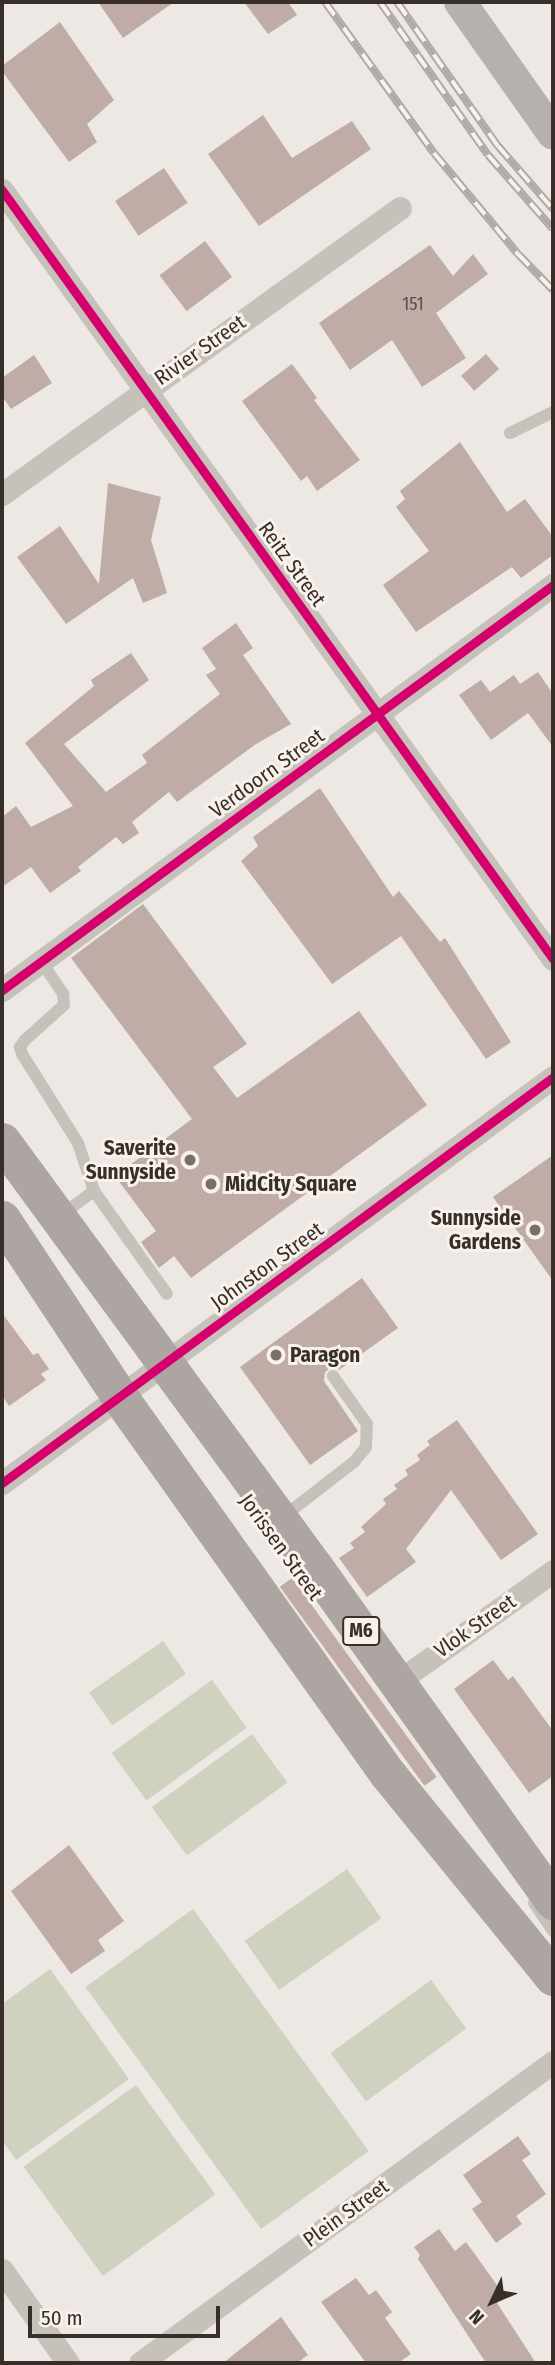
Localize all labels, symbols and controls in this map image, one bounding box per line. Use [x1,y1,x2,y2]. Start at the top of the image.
house number: 151 [402,293,424,315]
street label: Rivier Street [150,309,250,391]
street label: Reitz Street [253,517,331,611]
street label: Verdoorn Street [205,723,329,823]
place label: Saverite Sunnyside [86,1135,176,1185]
marker: Saverite Sunnyside [182,1152,198,1168]
place label: MidCity Square [225,1171,357,1197]
marker: MidCity Square [203,1176,219,1192]
place label: Sunnyside Gardens [431,1205,521,1255]
street label: Johnston Street [206,1217,328,1315]
marker: Sunnyside Gardens [527,1222,543,1238]
place label: Paragon [290,1342,360,1368]
marker: Paragon [268,1347,284,1363]
street label: Jorissen Street [234,1489,328,1605]
street label: Vlok Street [429,1589,521,1663]
road number: M6 [342,1616,380,1646]
street label: Plein Street [298,2174,394,2252]
north arrow [457,2267,527,2337]
scale bar [32,2292,224,2336]
text: 50 m [41,2305,83,2331]
text: N [464,2305,489,2329]

